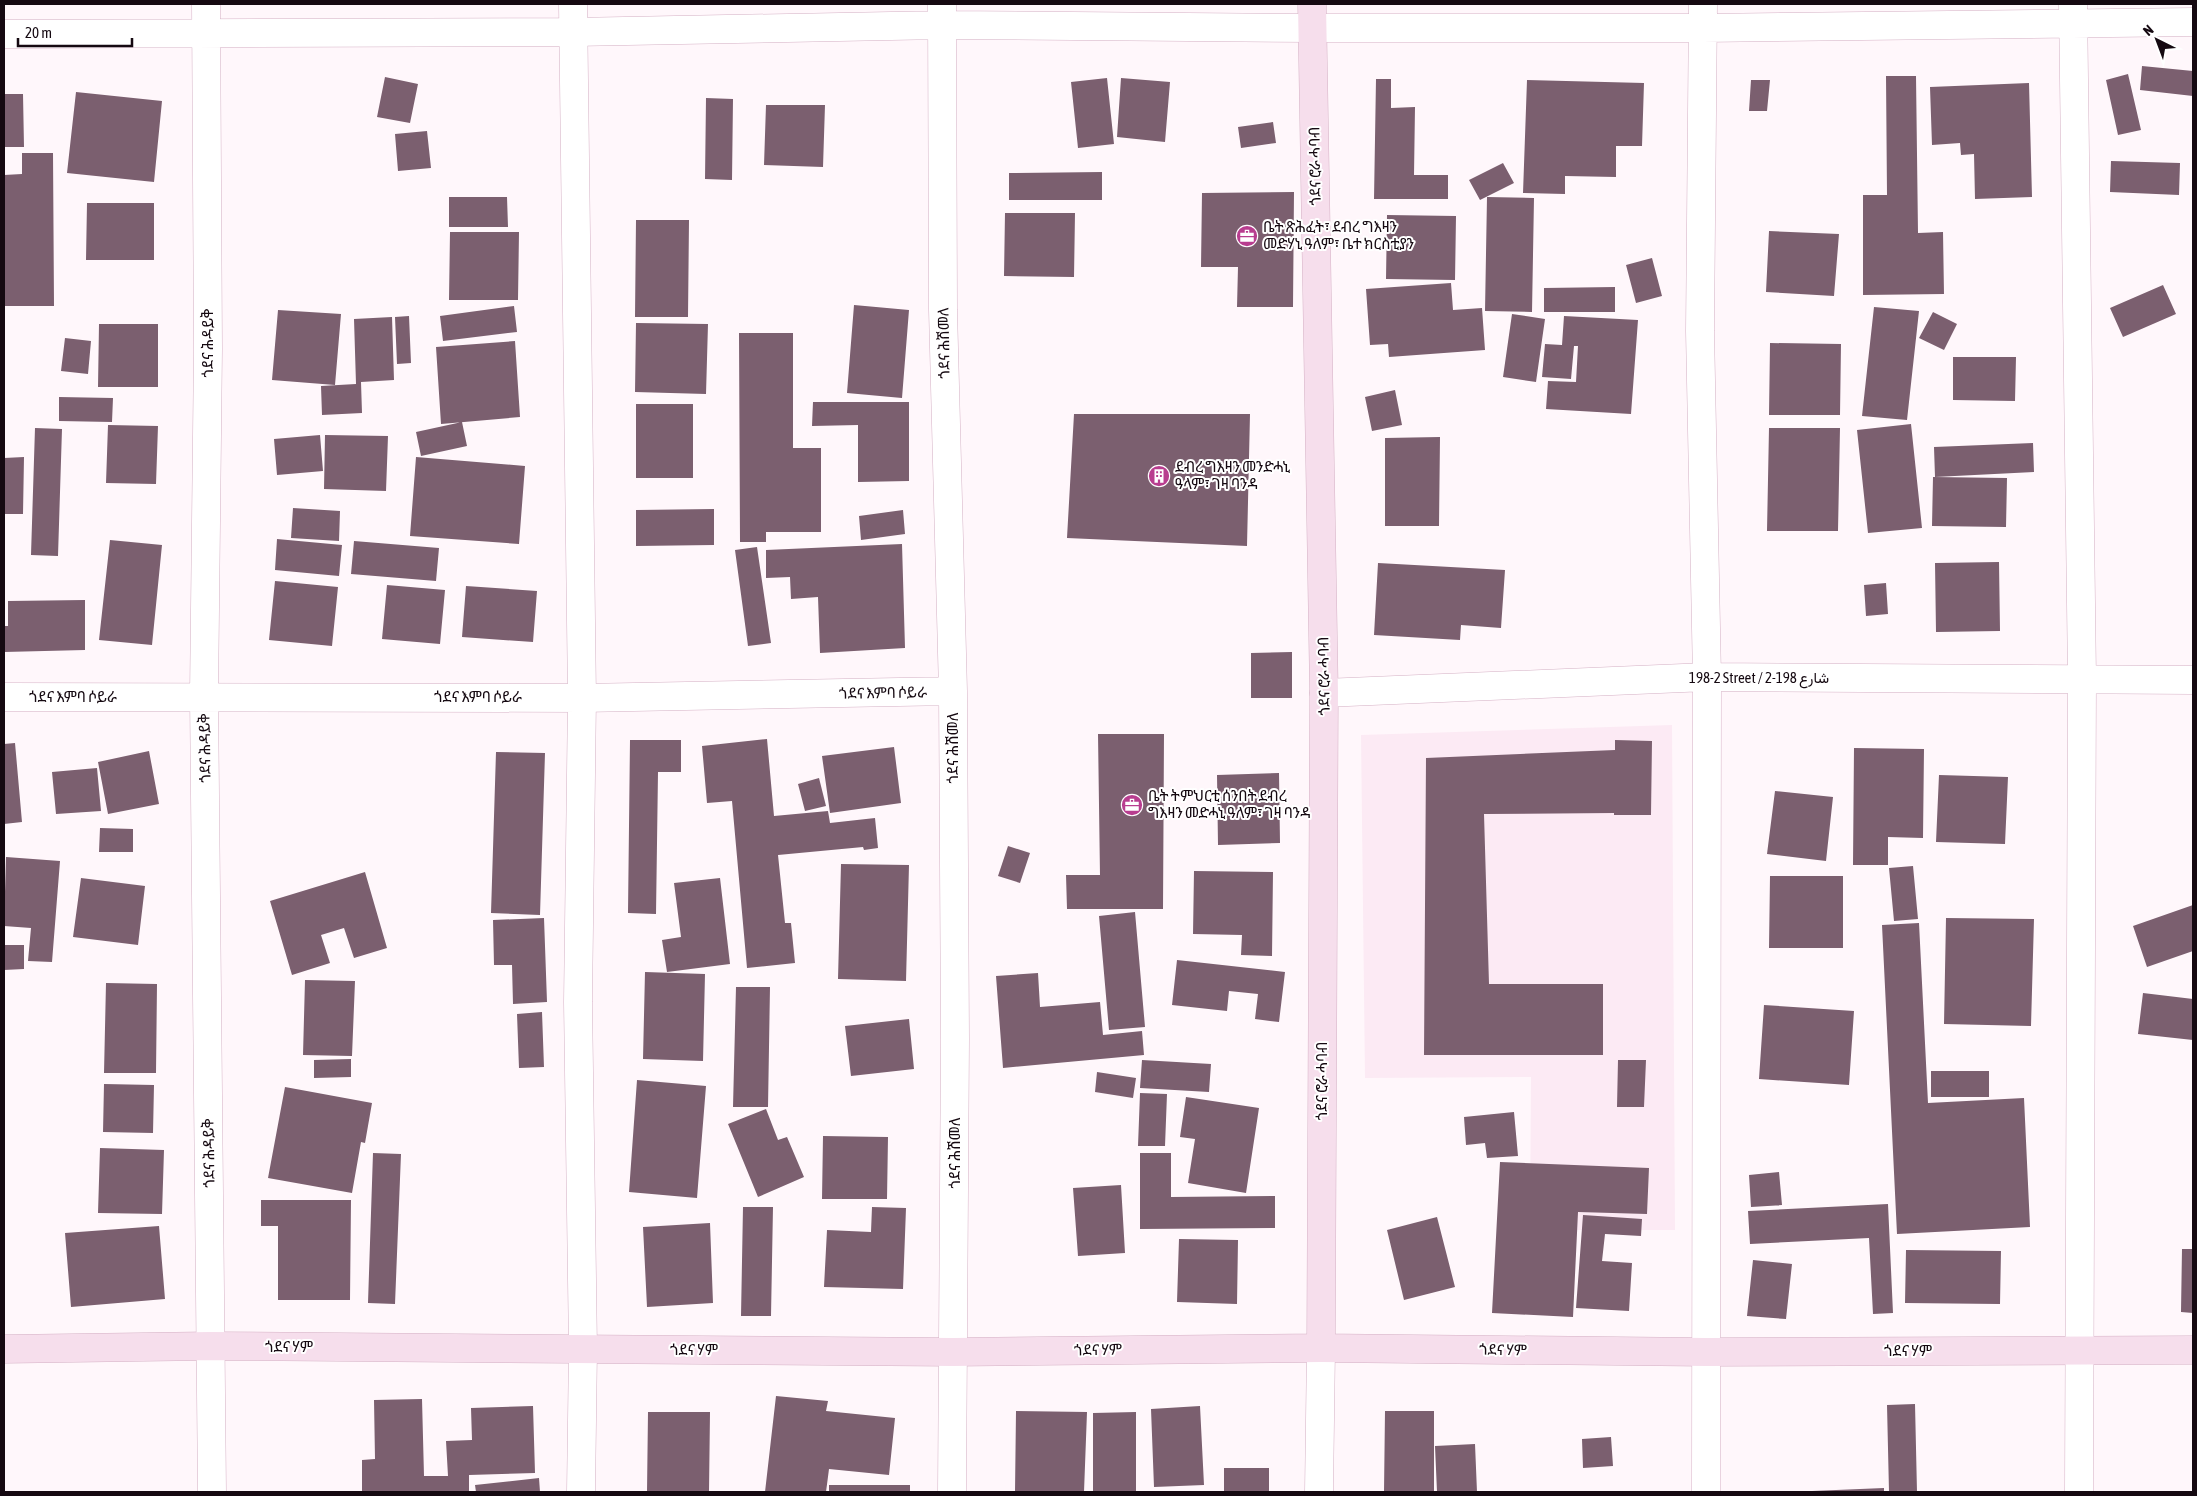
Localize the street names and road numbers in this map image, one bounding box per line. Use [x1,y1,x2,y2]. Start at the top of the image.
street label: ጎደና ሮራ ሓባብ [1305,127,1324,206]
street label: ጎደና ሕሽመለ [934,307,953,379]
street label: ጎደና ሕዳይቅ [199,308,216,378]
street label: ጎደና ሮራ ሓባብ [1314,637,1333,716]
street label: 198-2 Street / شارع 198-2 [1689,669,1829,689]
street label: ጎደና እምባ ሶይራ [839,683,927,702]
street label: ጎደና እምባ ሶይራ [29,688,117,705]
street label: ጎደና እምባ ሶይራ [434,688,522,705]
street label: ጎደና ሕሽመለ [944,712,961,783]
street label: ጎደና ሕዳይቅ [195,713,214,783]
street label: ጎደና ሮራ ሓባብ [1313,1042,1330,1120]
street label: ጎደና ሕሽመለ [946,1117,963,1188]
street label: ጎደና ሕዳይቅ [199,1118,218,1188]
street label: ጎደና ሃም [265,1338,313,1355]
street label: ጎደና ሃም [670,1341,718,1358]
street label: ጎደና ሃም [1074,1341,1122,1358]
street label: ጎደና ሃም [1479,1341,1527,1358]
street label: ጎደና ሃም [1884,1342,1932,1359]

